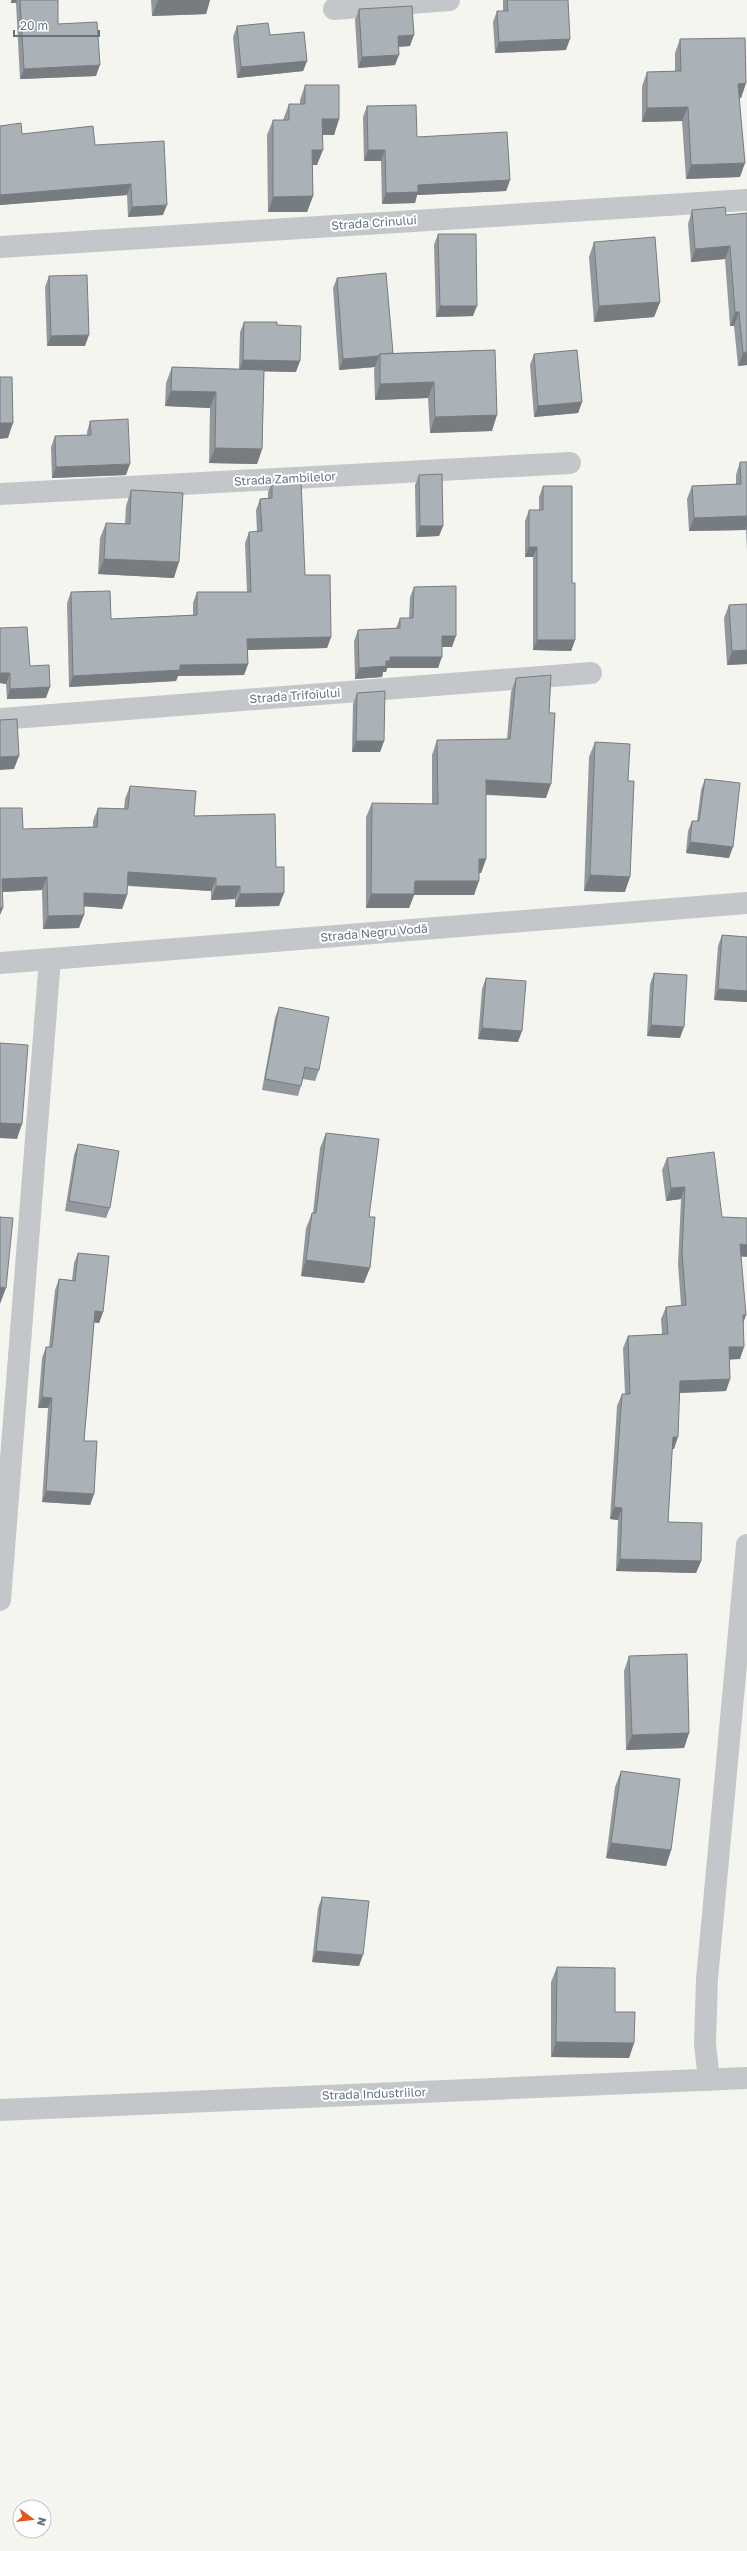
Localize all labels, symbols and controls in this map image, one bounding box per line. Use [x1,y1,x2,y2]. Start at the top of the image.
scale bar [14,12,99,38]
text: 20 m [20,18,48,33]
street label: Strada Crinului [331,212,417,233]
street label: Strada Zambilelor [234,468,337,489]
street label: Strada Trifoiului [249,685,341,706]
street label: Strada Negru Vodă [320,920,428,945]
street label: Strada Industriilor [322,2084,427,2103]
north arrow [12,2499,52,2539]
text: N [35,2516,50,2527]

